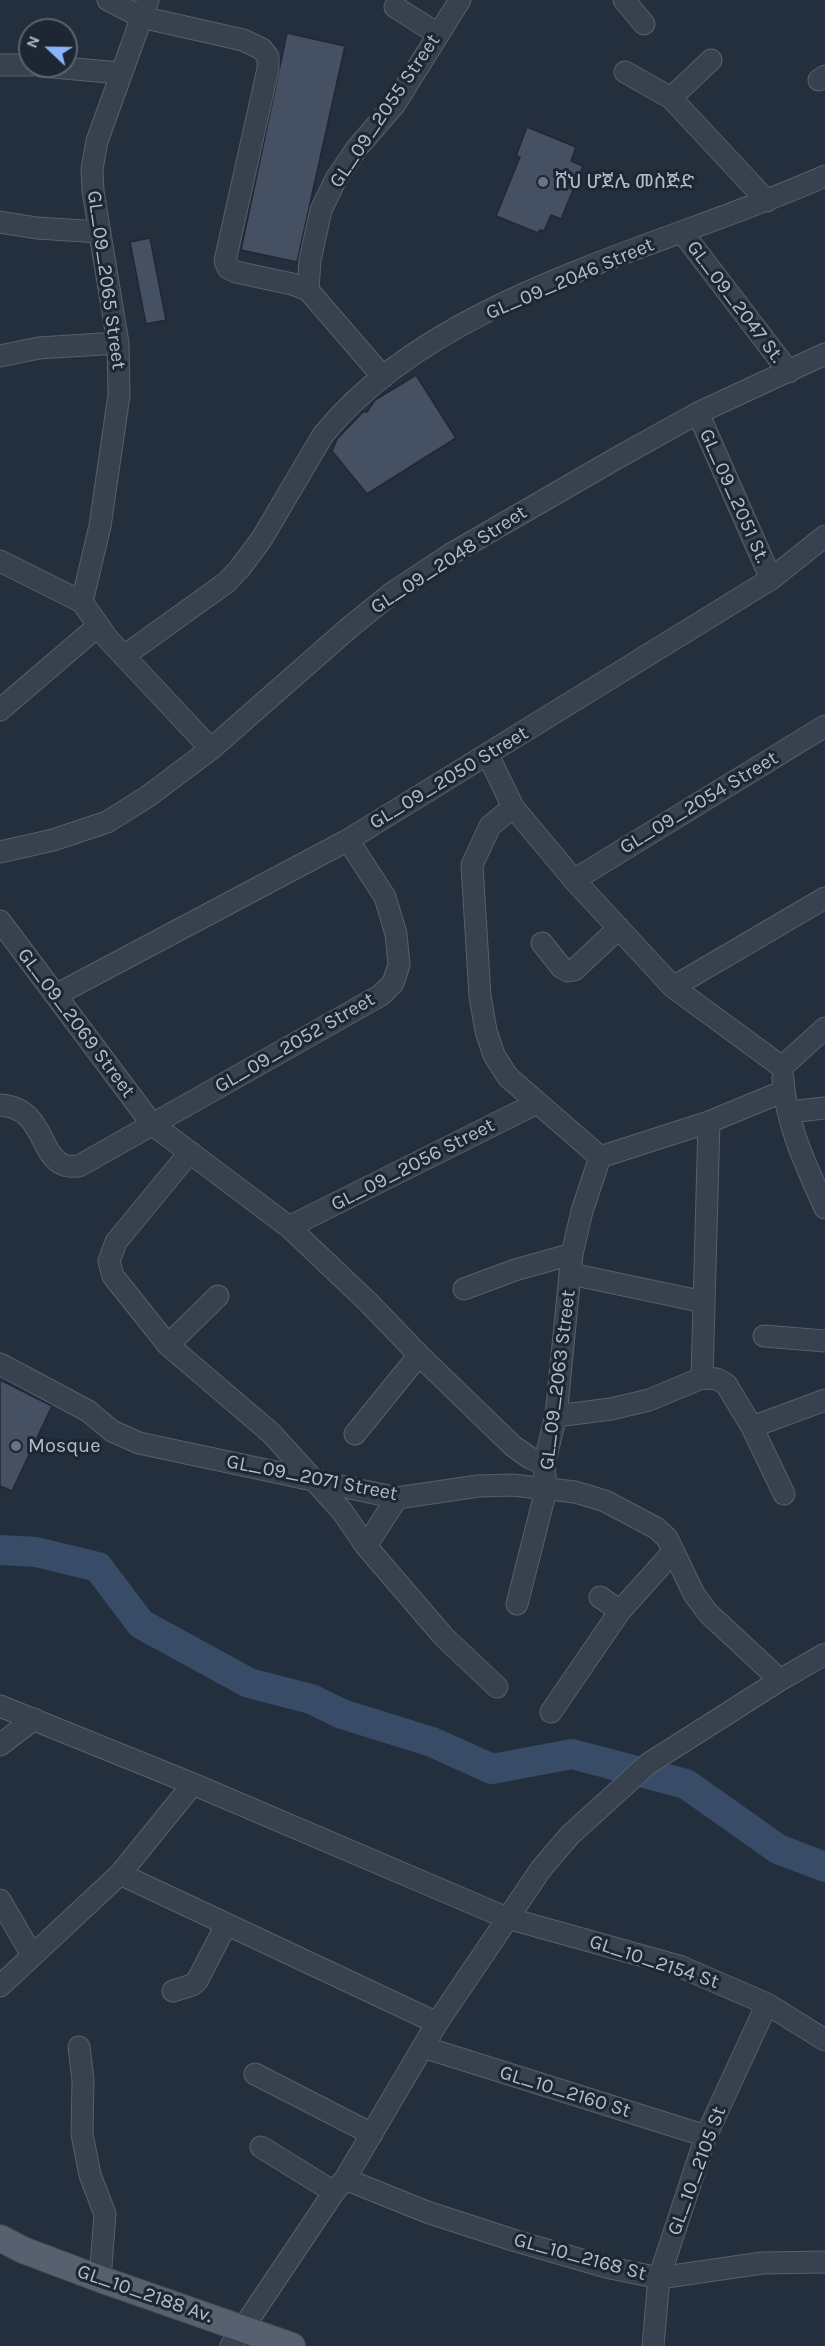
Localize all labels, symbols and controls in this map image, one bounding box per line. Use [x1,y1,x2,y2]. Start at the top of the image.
north arrow [18,18,78,78]
street label: GL_09_2055 Street [325,30,445,192]
text: N [22,33,44,51]
place label: ሸህ ሆጀሌ መስጅድ [555,170,694,194]
marker: ሸህ ሆጀሌ መስጅድ [536,175,550,189]
street label: GL_09_2065 Street [82,189,130,371]
street label: GL_09_2046 Street [482,233,658,325]
street label: GL_09_2047 St. [681,236,789,368]
street label: GL_09_2051 St. [694,425,774,567]
street label: GL_09_2048 Street [366,501,532,619]
street label: GL_09_2050 Street [365,721,533,835]
street label: GL_09_2054 Street [616,746,782,860]
street label: GL_09_2069 Street [12,944,140,1102]
street label: GL_09_2052 Street [211,987,379,1099]
street label: GL_09_2056 Street [327,1113,499,1217]
street label: GL_09_2063 Street [535,1289,581,1471]
place label: Mosque [28,1434,100,1458]
marker: Mosque [9,1439,23,1453]
street label: GL_09_2071 Street [224,1450,400,1506]
street label: GL_10_2154 St [586,1930,722,1994]
street label: GL_10_2160 St [497,2061,633,2123]
street label: GL_10_2105 St [663,2103,731,2239]
street label: GL_10_2168 St [511,2228,649,2286]
street label: GL_10_2188 Av. [74,2260,216,2328]

